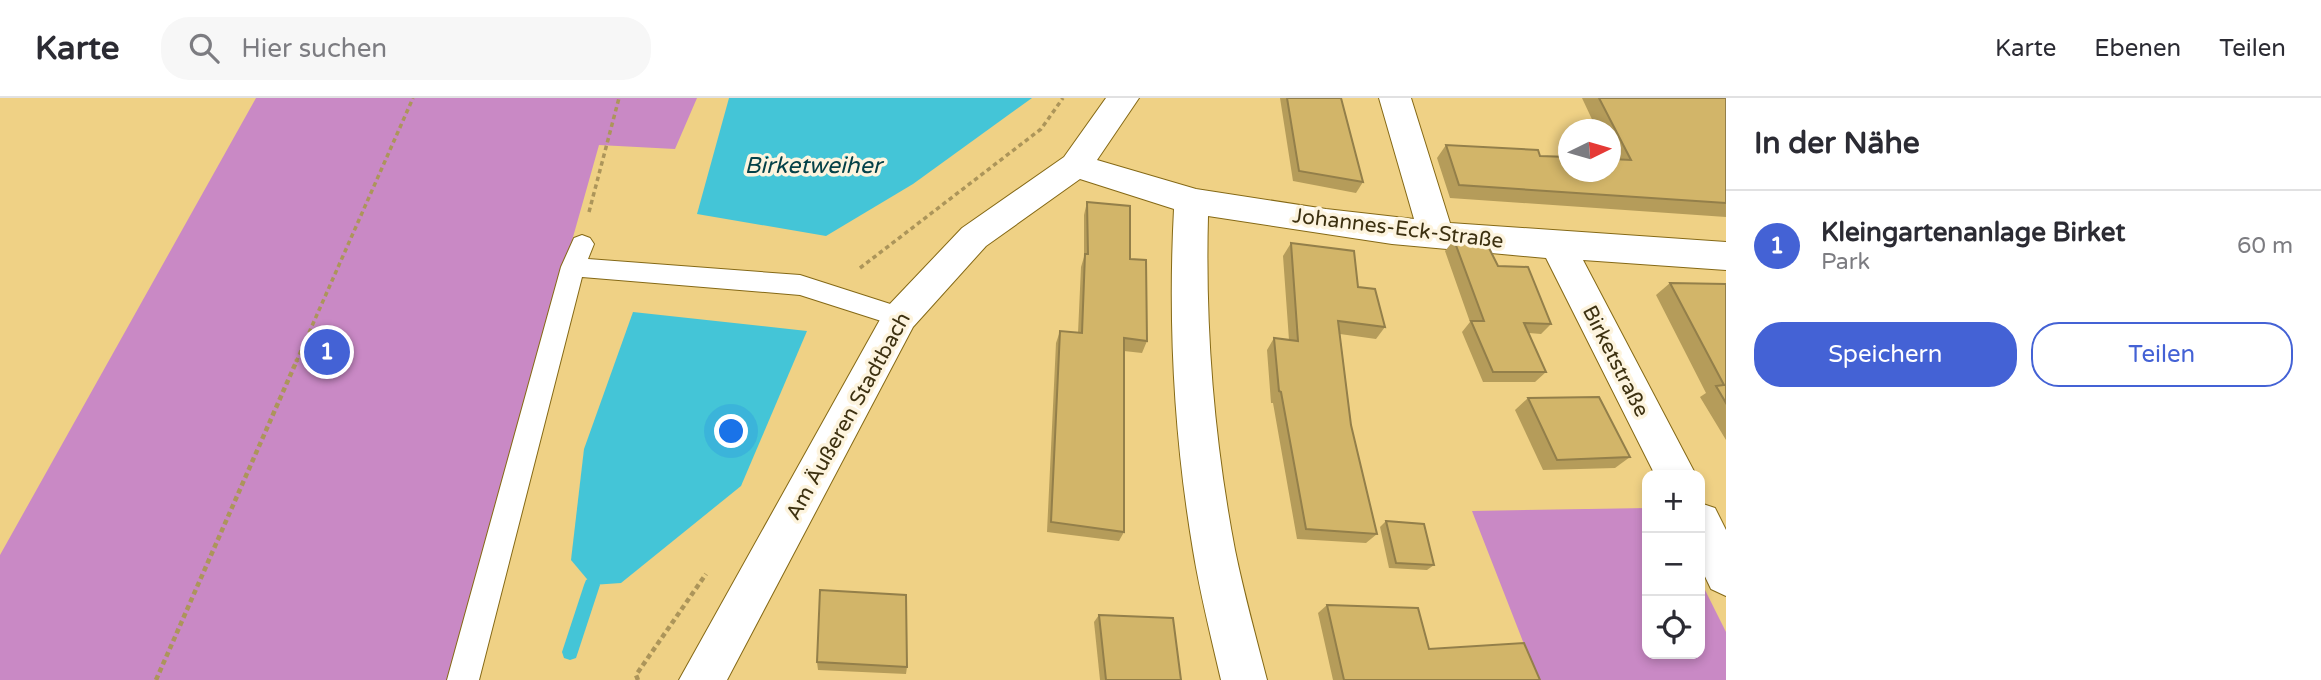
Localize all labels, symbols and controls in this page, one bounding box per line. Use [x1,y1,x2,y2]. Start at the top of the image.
search box [161,17,651,80]
text: Karte [35,29,119,68]
icon: search [185,29,223,67]
text: Hier suchen [241,33,387,64]
text: Karte [1995,34,2056,63]
text: Ebenen [2094,34,2181,63]
text: Teilen [2219,34,2286,63]
north arrow [1558,119,1621,182]
text: In der Nähe [1754,125,1920,162]
water label: Birketweiher [745,152,885,180]
street label: Johannes-Eck-Straße [1291,203,1505,254]
text: Kleingartenanlage Birket [1821,217,2125,248]
text: 1 [1770,232,1784,260]
text: 60 m [2237,232,2293,260]
text: Park [1821,248,1870,276]
street label: Birketstraße [1577,301,1654,421]
street label: Am Äußeren Stadtbach [781,308,916,524]
button: Speichern [1754,322,2017,387]
button: Teilen [2031,322,2293,387]
pin: 1 [304,326,350,378]
your location [714,414,748,448]
map controls [1642,470,1705,659]
button: + [1642,470,1705,533]
button: − [1642,533,1705,596]
button: locate [1642,596,1705,659]

